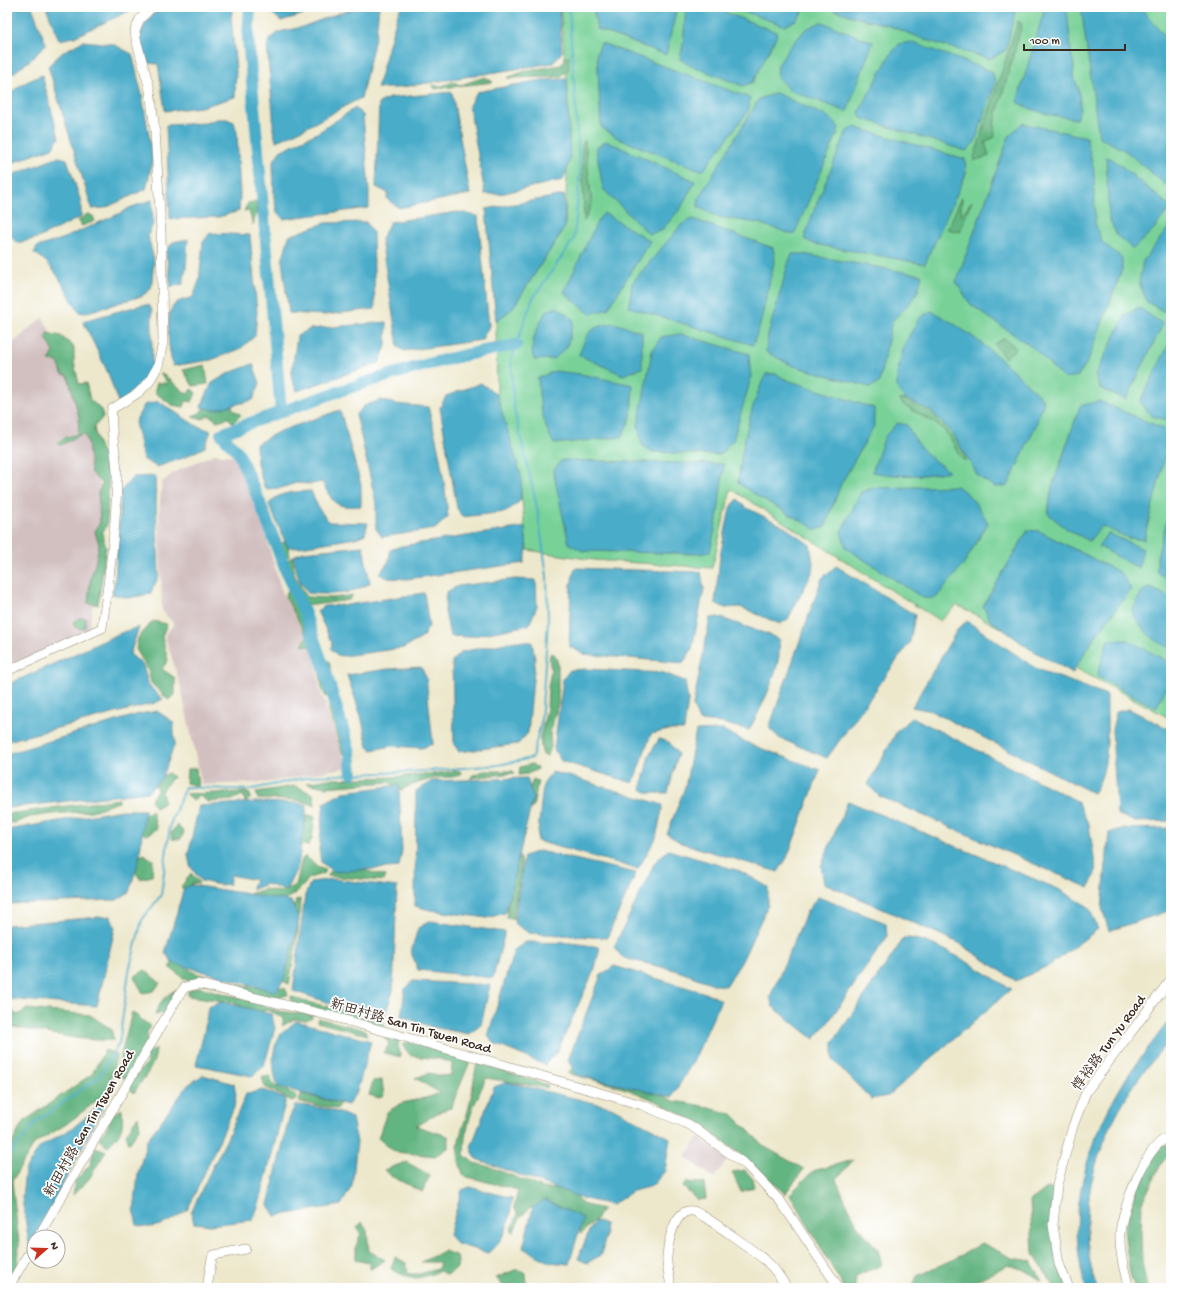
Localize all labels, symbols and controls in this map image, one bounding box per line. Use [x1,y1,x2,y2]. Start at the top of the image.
scale bar [1024,26,1125,52]
text: 100 m [1029,35,1060,49]
street label: 惇裕路 Tun Yu Road [1069,990,1152,1095]
street label: 新田村路 San Tin Tsuen Road [328,995,495,1059]
street label: 新田村路 San Tin Tsuen Road [40,1046,140,1201]
north arrow [26,1229,66,1269]
text: N [47,1241,60,1252]

